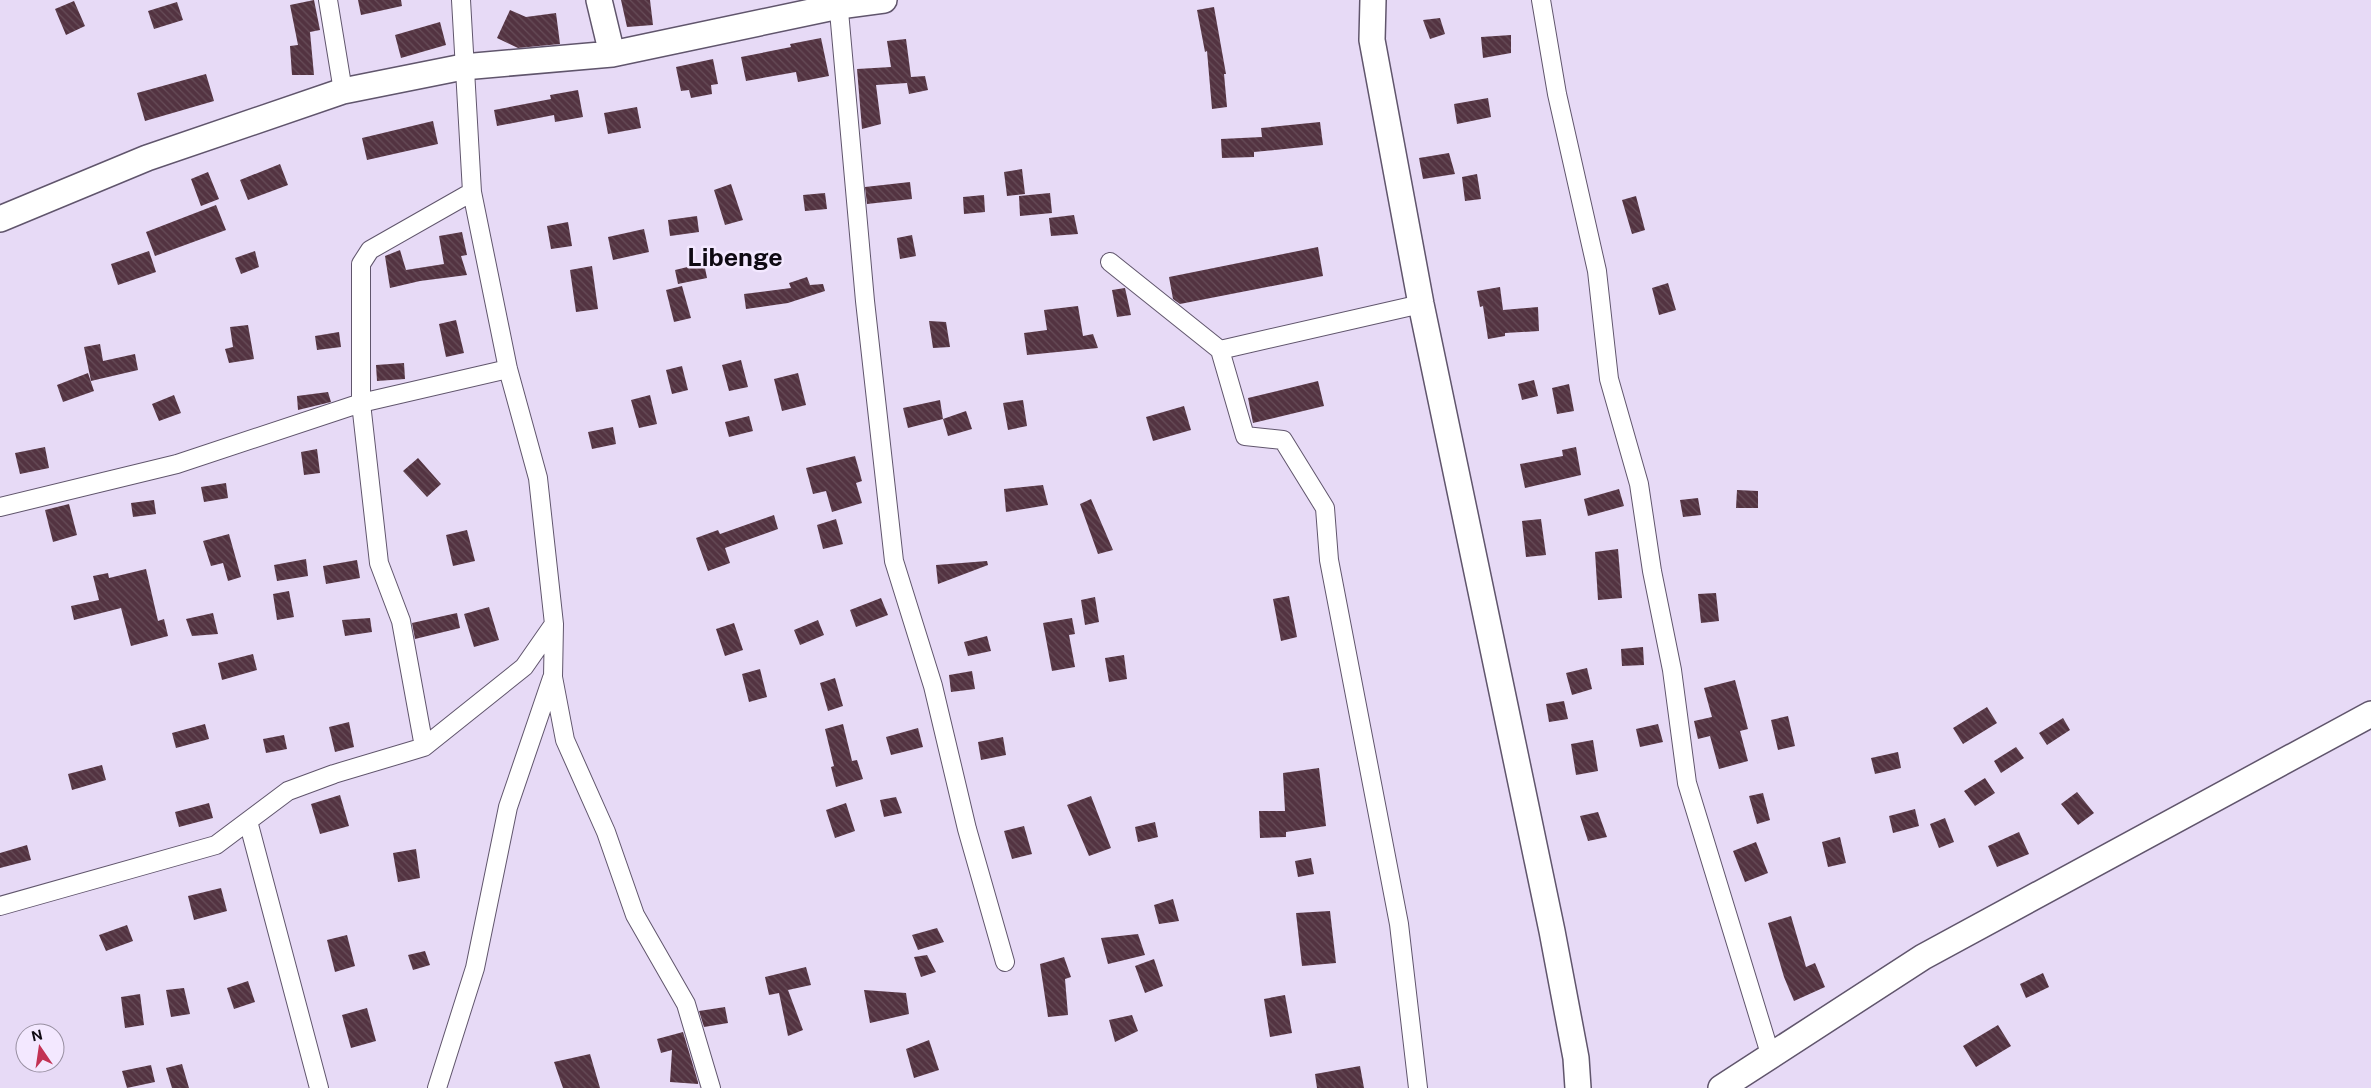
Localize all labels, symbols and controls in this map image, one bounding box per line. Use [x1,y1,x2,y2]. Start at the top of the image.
district label: Libenge [687,242,783,272]
north arrow [15,1023,65,1073]
text: N [30,1026,44,1044]

